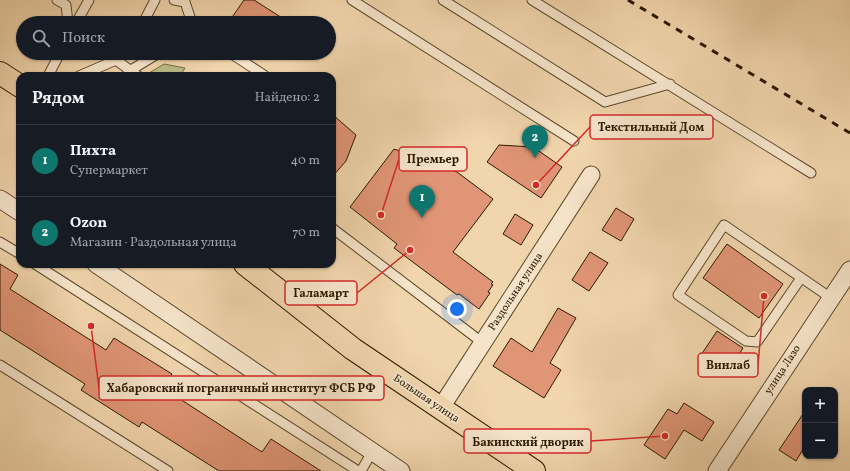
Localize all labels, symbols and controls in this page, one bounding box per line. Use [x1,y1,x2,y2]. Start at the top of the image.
search box [16,16,336,60]
icon: search [30,27,52,49]
text: Поиск [62,28,105,49]
text: Рядом [32,87,85,110]
text: Найдено: 2 [255,89,320,107]
callout: Текстильный Дом [590,115,713,139]
text: Текстильный Дом [598,120,704,136]
pin: 2 [522,125,548,158]
text: Пихта [70,141,116,162]
callout: Премьер [399,147,467,171]
text: 1 [42,152,48,170]
text: 40 m [291,152,320,170]
text: Премьер [407,152,460,168]
text: Супермаркет [70,162,148,180]
pin: 1 [409,185,435,218]
text: Ozon [70,213,107,234]
text: 2 [42,224,48,242]
text: 70 m [292,224,320,242]
text: Магазин · Раздольная улица [70,234,237,252]
street label: Раздольная улица [485,250,547,334]
callout: Галамарт [285,281,357,305]
text: Галамарт [293,286,349,302]
your location [447,299,467,319]
street label: улица Лазо [761,342,805,398]
callout: Винлаб [698,353,758,377]
text: Винлаб [706,358,750,374]
street label: Большая улица [390,371,462,427]
callout: Хабаровский пограничный институт ФСБ РФ [99,376,384,400]
text: Хабаровский пограничный институт ФСБ РФ [106,381,376,397]
map controls [802,387,838,459]
button: + [802,387,838,423]
button: − [802,423,838,459]
callout: Бакинский дворик [464,429,591,453]
text: Бакинский дворик [472,435,584,451]

